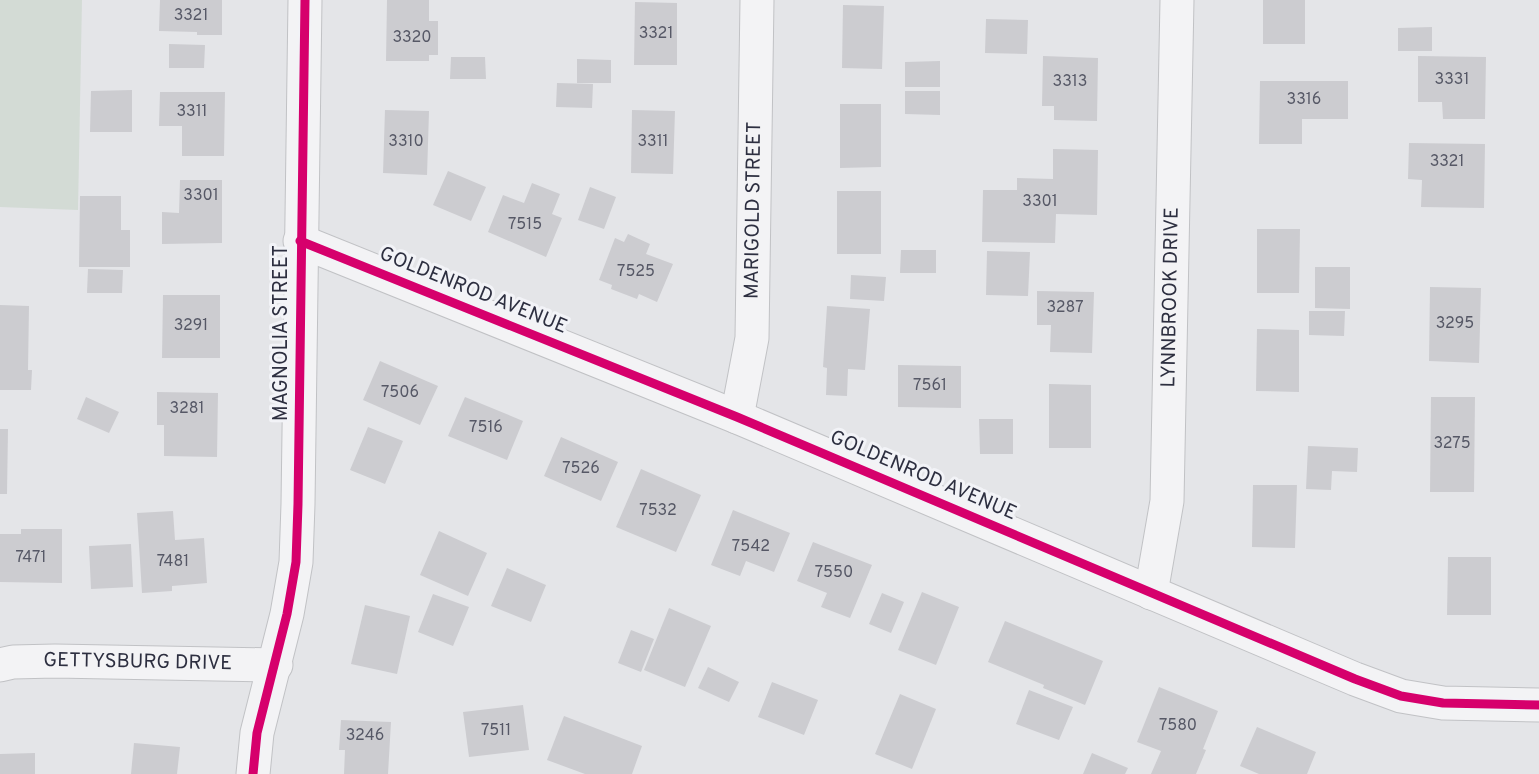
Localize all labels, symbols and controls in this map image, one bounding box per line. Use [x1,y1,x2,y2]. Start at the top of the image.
house number: 3321 [174,6,208,26]
house number: 3321 [639,24,673,44]
house number: 3320 [392,28,432,48]
house number: 3331 [1435,70,1469,90]
house number: 3313 [1053,72,1087,92]
house number: 3316 [1287,90,1321,110]
house number: 3311 [176,102,208,122]
street label: MARIGOLD STREET [740,121,768,299]
house number: 3310 [388,132,424,152]
house number: 3311 [637,132,669,152]
house number: 3321 [1430,152,1464,172]
house number: 3301 [183,186,219,206]
house number: 3301 [1022,192,1058,212]
street label: LYNNBROOK DRIVE [1156,207,1186,388]
house number: 7515 [508,215,542,235]
street label: GOLDENROD AVENUE [375,241,571,341]
street label: MAGNOLIA STREET [269,245,295,421]
house number: 7525 [617,262,655,282]
house number: 3287 [1046,298,1084,318]
house number: 3295 [1436,314,1474,334]
house number: 3291 [174,316,208,336]
house number: 7561 [913,376,947,396]
house number: 7506 [381,383,419,403]
house number: 3281 [170,399,204,419]
house number: 7516 [469,418,503,438]
street label: GOLDENROD AVENUE [826,425,1020,527]
house number: 3275 [1433,434,1471,454]
house number: 7526 [562,459,600,479]
house number: 7532 [639,501,677,521]
house number: 7542 [732,537,770,557]
house number: 7471 [15,548,47,568]
house number: 7481 [157,552,189,572]
house number: 7550 [815,563,853,583]
street label: GETTYSBURG DRIVE [43,648,232,677]
house number: 7580 [1159,716,1197,736]
house number: 7511 [481,721,511,741]
house number: 3246 [346,726,384,746]

